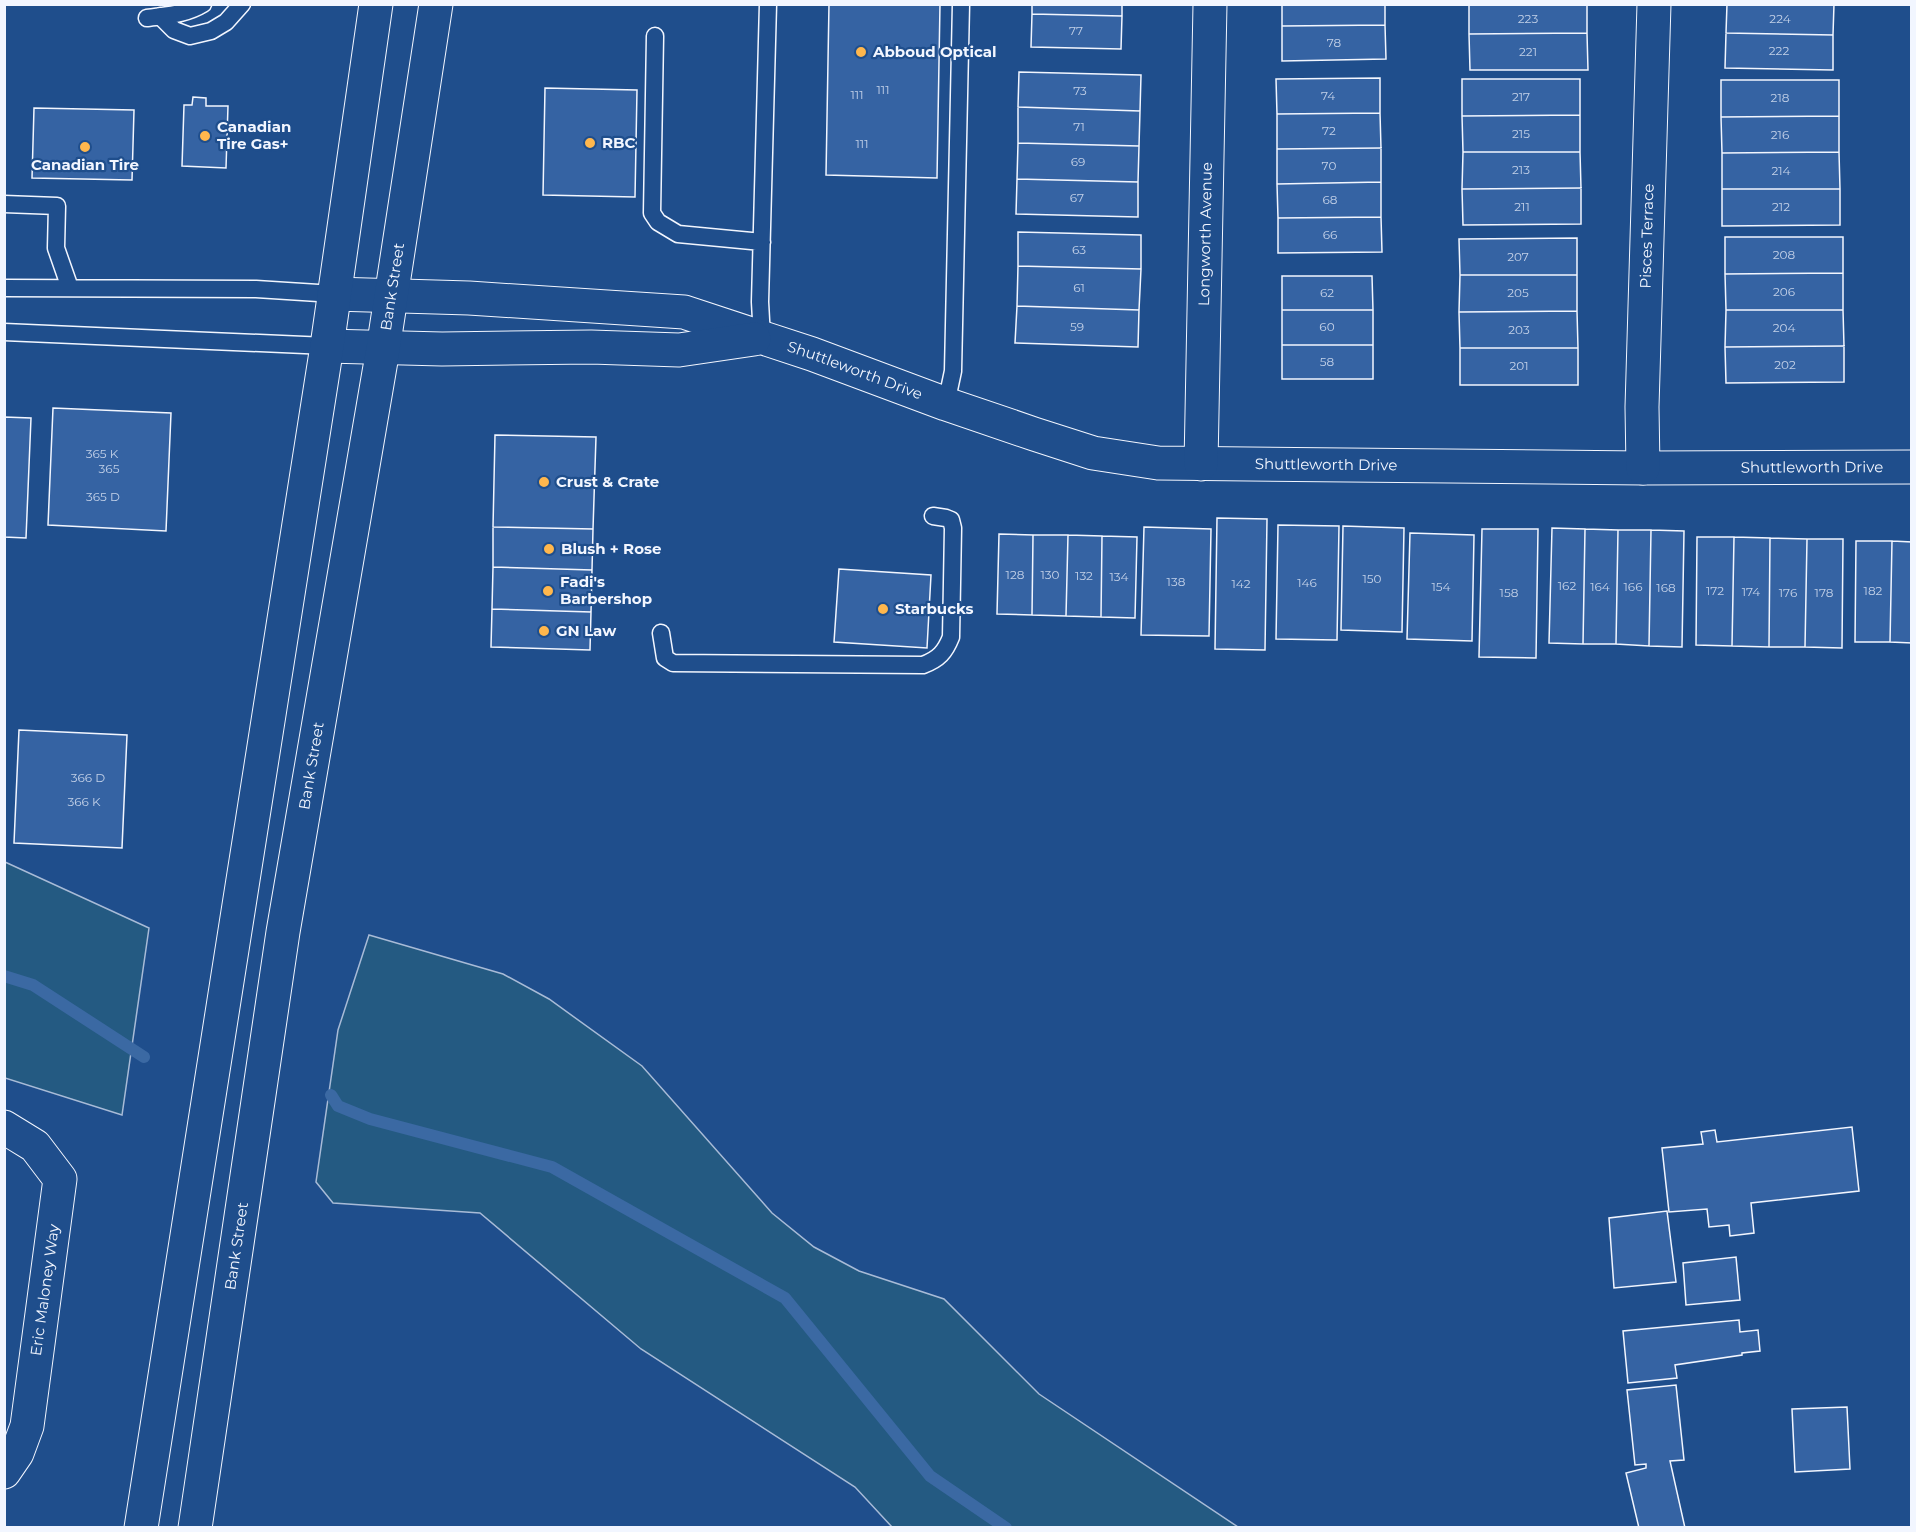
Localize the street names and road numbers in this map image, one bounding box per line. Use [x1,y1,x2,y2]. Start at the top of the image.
street label: Longworth Avenue [1194,162,1216,306]
street label: Pisces Terrace [1636,183,1658,289]
street label: Bank Street [376,241,408,332]
street label: Shuttleworth Drive [785,337,925,403]
street label: Shuttleworth Drive [1255,454,1397,474]
street label: Shuttleworth Drive [1741,457,1883,477]
street label: Bank Street [294,721,328,811]
street label: Bank Street [220,1201,252,1291]
street label: Eric Maloney Way [26,1222,63,1357]

